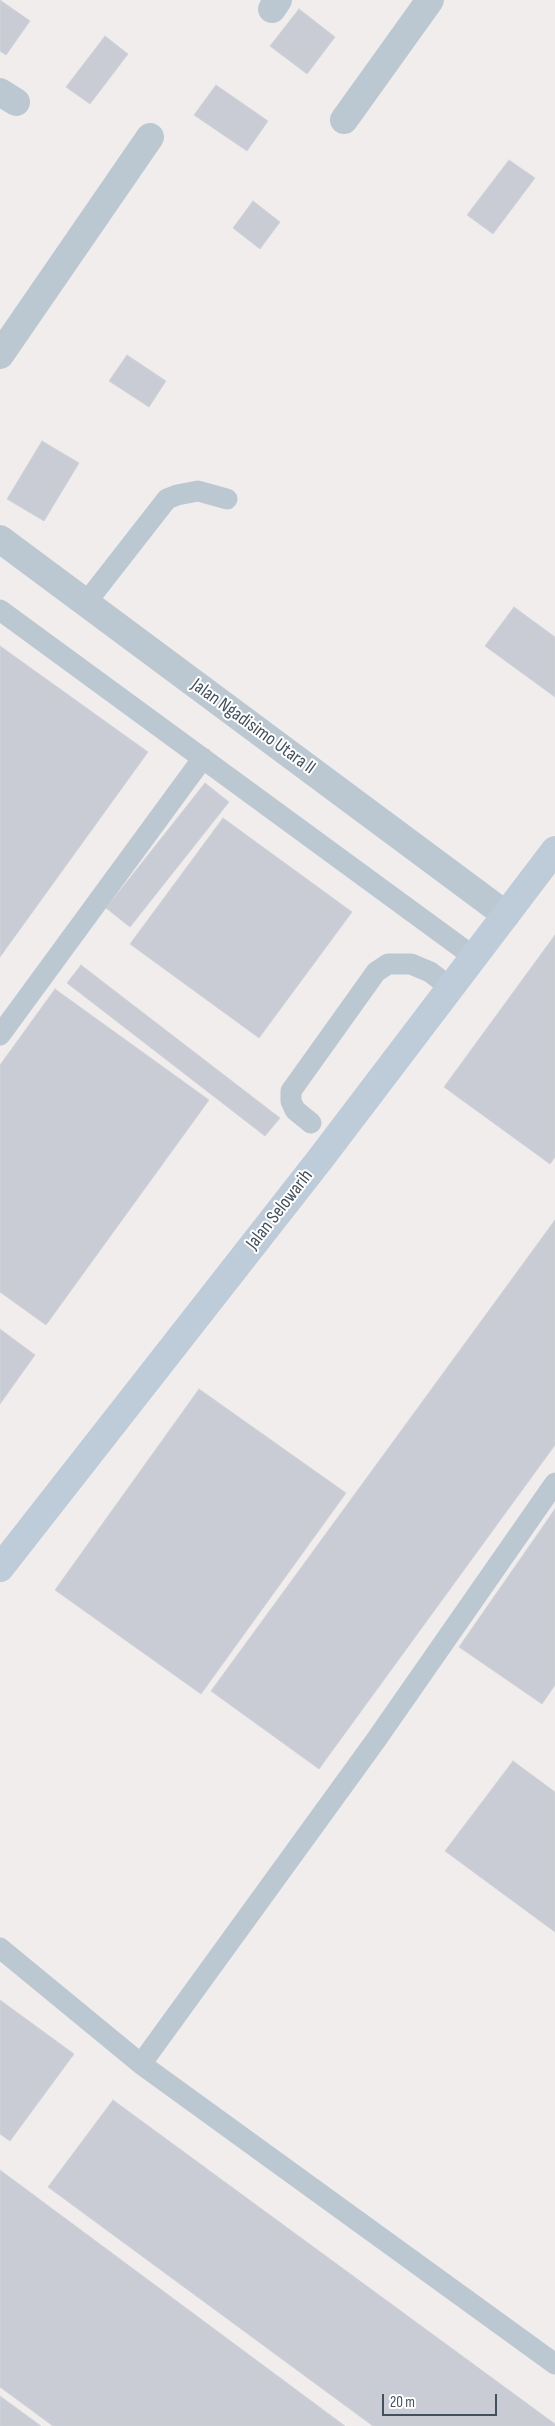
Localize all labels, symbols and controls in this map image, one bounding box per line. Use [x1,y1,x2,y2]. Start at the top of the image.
street label: Jalan Ngadisimo Utara II [186,674,320,780]
street label: Jalan Selowarih [242,1165,318,1255]
scale bar [385,2384,500,2416]
text: 20 m [390,2393,415,2412]

